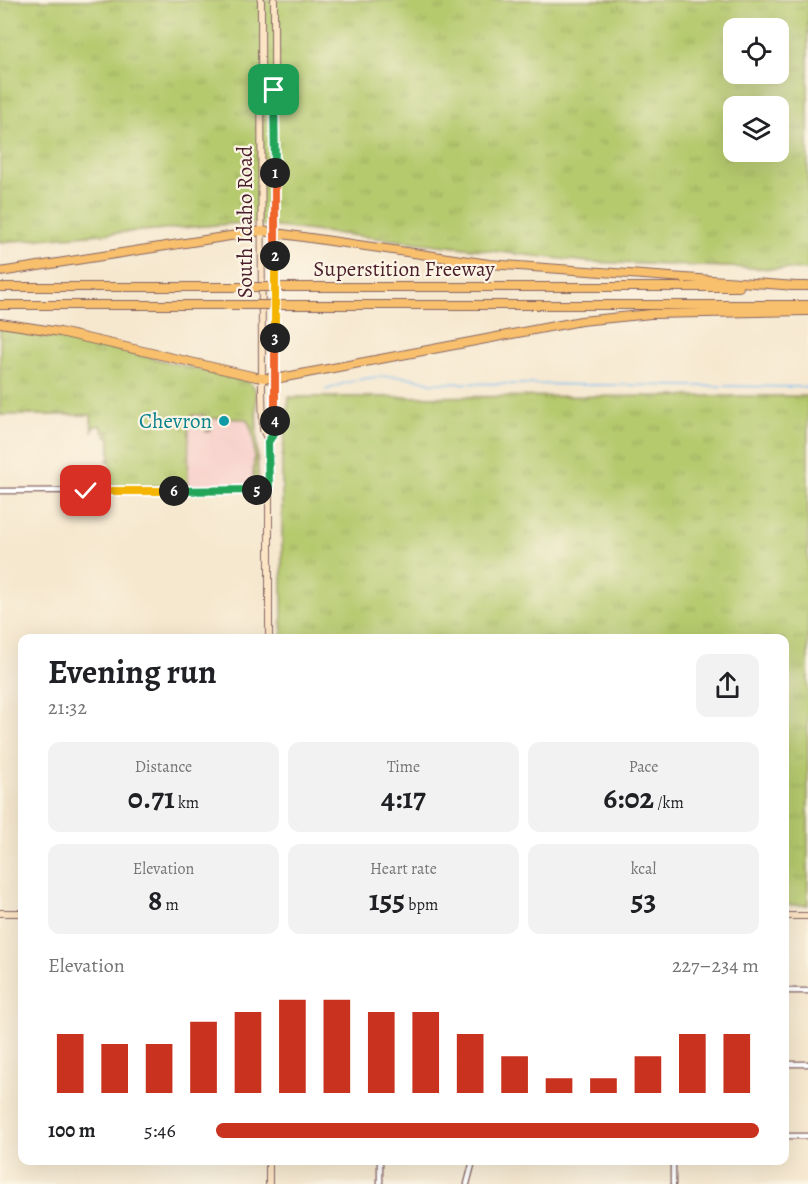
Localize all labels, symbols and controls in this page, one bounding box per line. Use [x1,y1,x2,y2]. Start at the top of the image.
map controls [723,18,789,162]
button: locate [723,18,789,84]
pin [248,64,299,115]
icon: arrive [257,73,290,106]
button: layers [723,96,789,162]
street label: South Idaho Road [231,145,259,298]
pin: 1 [260,158,290,188]
text: 1 [272,162,278,184]
pin: 2 [260,241,290,271]
text: 2 [271,245,279,267]
street label: Superstition Freeway [313,255,495,283]
pin: 3 [260,323,290,353]
text: 3 [272,327,278,349]
pin: 4 [260,406,290,436]
place label: Chevron [139,407,212,435]
text: 4 [271,410,279,432]
marker: Chevron [217,414,231,428]
pin [60,465,111,516]
icon: check [69,474,102,507]
pin: 5 [242,475,272,505]
pin: 6 [159,476,189,506]
text: 5 [254,479,260,501]
text: 6 [170,480,178,502]
text: Evening run [48,649,217,694]
button: share [696,654,759,717]
text: 21:32 [48,694,87,721]
text: Distance [135,756,192,778]
text: Time [387,756,420,778]
text: Pace [629,756,658,778]
text: 0.71 [128,778,175,818]
text: 4:17 [381,778,426,818]
text: 6:02 [603,778,654,818]
text: km [175,792,199,814]
text: /km [654,792,684,814]
text: Elevation [133,858,194,880]
text: Heart rate [370,858,437,880]
text: kcal [631,858,656,880]
text: 8 [148,880,162,920]
text: 155 [369,880,405,920]
text: 53 [631,880,656,920]
text: m [162,894,179,916]
text: bpm [405,894,438,916]
text: Elevation [48,952,125,979]
text: 227–234 m [672,952,759,979]
text: 100 m [48,1117,96,1144]
text: 5:46 [144,1117,176,1144]

